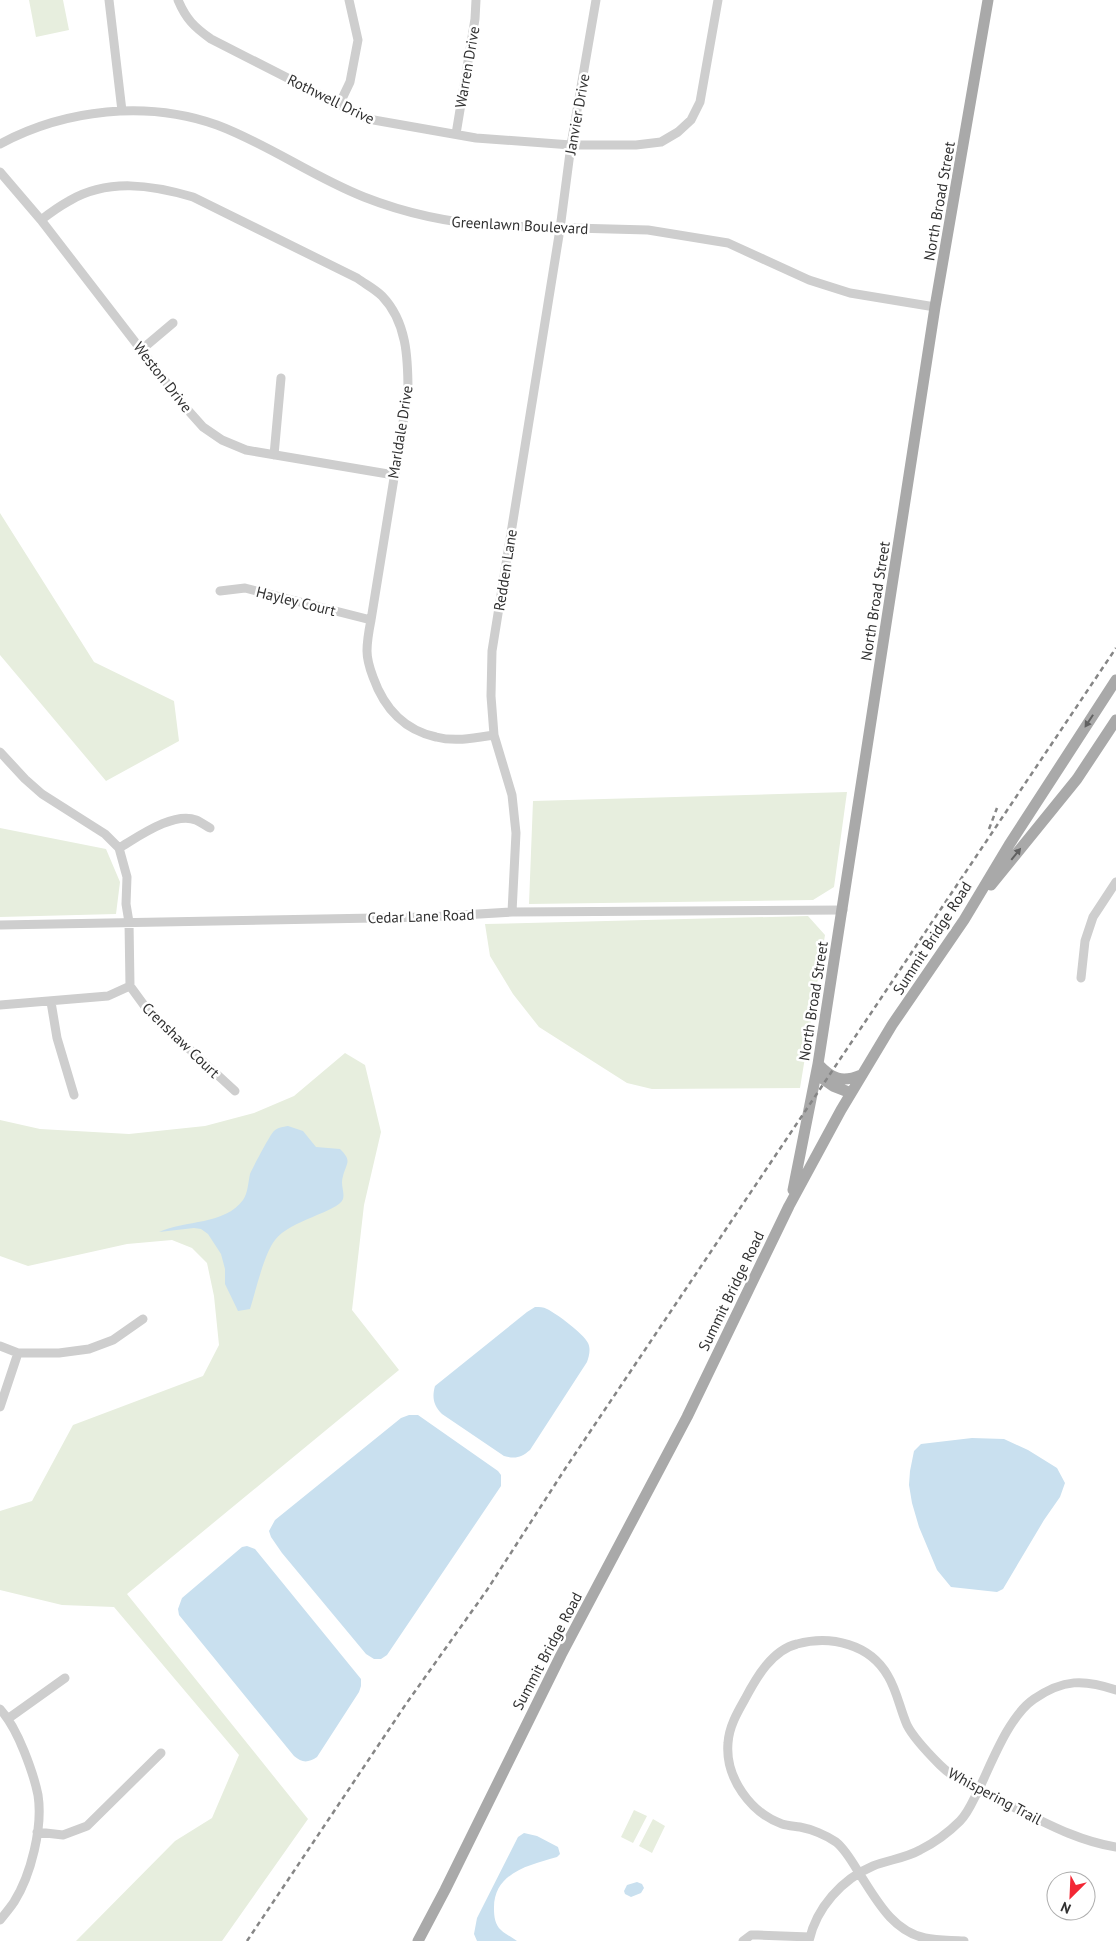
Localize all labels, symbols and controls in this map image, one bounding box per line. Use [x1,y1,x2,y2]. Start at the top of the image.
street label: Warren Drive [450,25,484,109]
street label: Rothwell Drive [284,70,378,128]
street label: Janvier Drive [560,72,593,157]
street label: North Broad Street [919,140,959,262]
street label: Greenlawn Boulevard [451,212,589,238]
street label: Weston Drive [129,338,197,416]
street label: Marldale Drive [383,384,417,480]
street label: Redden Lane [489,528,521,612]
street label: North Broad Street [856,540,894,662]
street label: Hayley Court [254,582,338,620]
one-way arrow [1085,714,1094,727]
one-way arrow [1011,848,1022,861]
street label: Summit Bridge Road [888,878,976,998]
street label: Cedar Lane Road [367,905,475,927]
street label: North Broad Street [794,940,832,1062]
street label: Crenshaw Court [138,998,224,1082]
street label: Summit Bridge Road [694,1228,768,1354]
street label: Summit Bridge Road [508,1589,586,1713]
street label: Whispering Trail [945,1763,1046,1829]
north arrow [1046,1871,1096,1921]
text: N [1058,1898,1074,1918]

